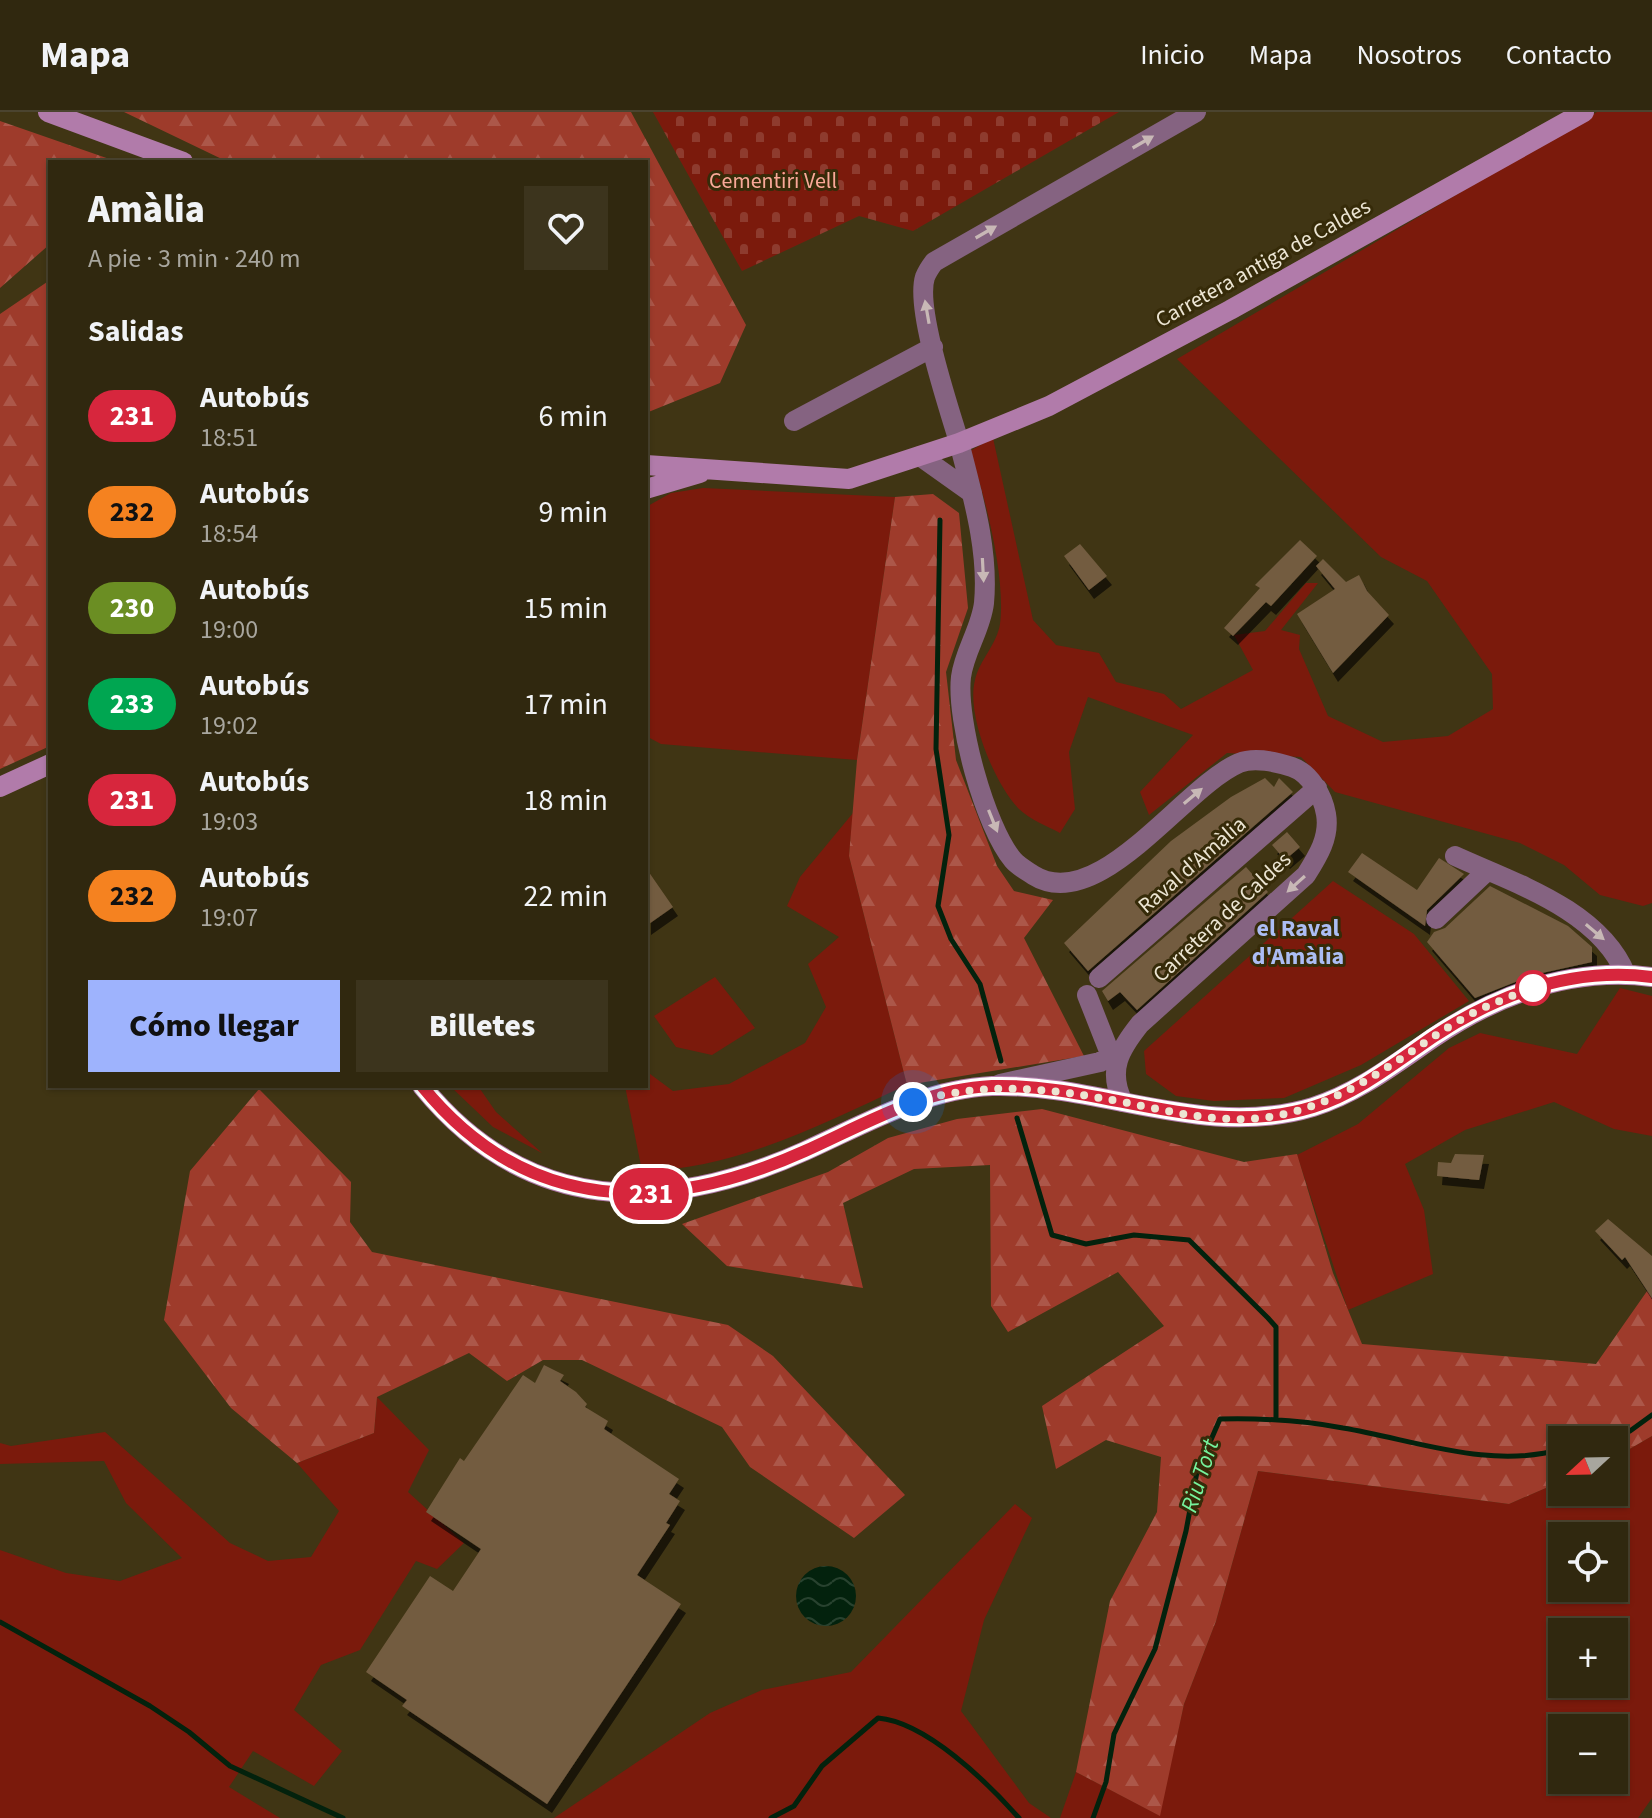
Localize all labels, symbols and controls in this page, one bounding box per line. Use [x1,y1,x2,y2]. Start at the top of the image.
text: Mapa [40,28,130,82]
text: Inicio [1140,35,1205,75]
text: Mapa [1249,35,1312,75]
text: Nosotros [1356,35,1462,75]
text: Contacto [1506,35,1612,75]
one-way arrow [1132,135,1155,149]
park label: Cementiri Vell [709,165,837,197]
text: Amàlia [88,183,205,237]
button: heart [524,186,608,270]
street label: Carretera antiga de Caldes [1150,190,1376,336]
one-way arrow [975,225,997,239]
text: A pie · 3 min · 240 m [88,240,301,277]
one-way arrow [920,300,932,325]
text: Salidas [88,310,184,353]
text: Autobús [200,376,309,419]
text: 6 min [538,395,608,438]
text: 231 [110,396,154,436]
text: 18:51 [200,419,258,456]
text: Autobús [200,472,309,515]
text: 9 min [538,491,608,534]
text: 232 [110,492,154,532]
text: 18:54 [200,515,258,552]
one-way arrow [977,558,990,583]
text: Autobús [200,568,309,611]
text: 15 min [524,587,608,630]
text: 230 [110,588,154,628]
text: 19:00 [200,611,258,648]
text: Autobús [200,664,309,707]
text: 17 min [524,683,608,726]
text: 233 [110,684,154,724]
text: 19:02 [200,707,258,744]
text: Autobús [200,760,309,803]
text: 18 min [524,779,608,822]
text: 231 [110,780,154,820]
one-way arrow [1183,788,1203,805]
text: 19:03 [200,803,258,840]
one-way arrow [987,809,1000,833]
street label: Raval d'Amàlia [1131,809,1253,921]
street label: Carretera de Caldes [1146,844,1298,990]
text: Autobús [200,856,309,899]
text: 22 min [524,875,608,918]
one-way arrow [1286,875,1306,893]
text: 232 [110,876,154,916]
text: 19:07 [200,899,258,936]
district label: el Raval d'Amàlia [1252,911,1344,974]
one-way arrow [1585,923,1605,940]
unlabelled marker [1516,971,1550,1005]
button: Cómo llegar [88,980,340,1072]
button: Billetes [356,980,608,1072]
your location [893,1082,933,1122]
line badge: 231 [605,1168,697,1220]
text: 231 [629,1174,673,1214]
north arrow [1548,1426,1628,1506]
map controls [1548,1426,1628,1794]
water label: Riu Tort [1172,1434,1229,1517]
button: locate [1548,1522,1628,1602]
button: + [1548,1618,1628,1698]
button: − [1548,1714,1628,1794]

